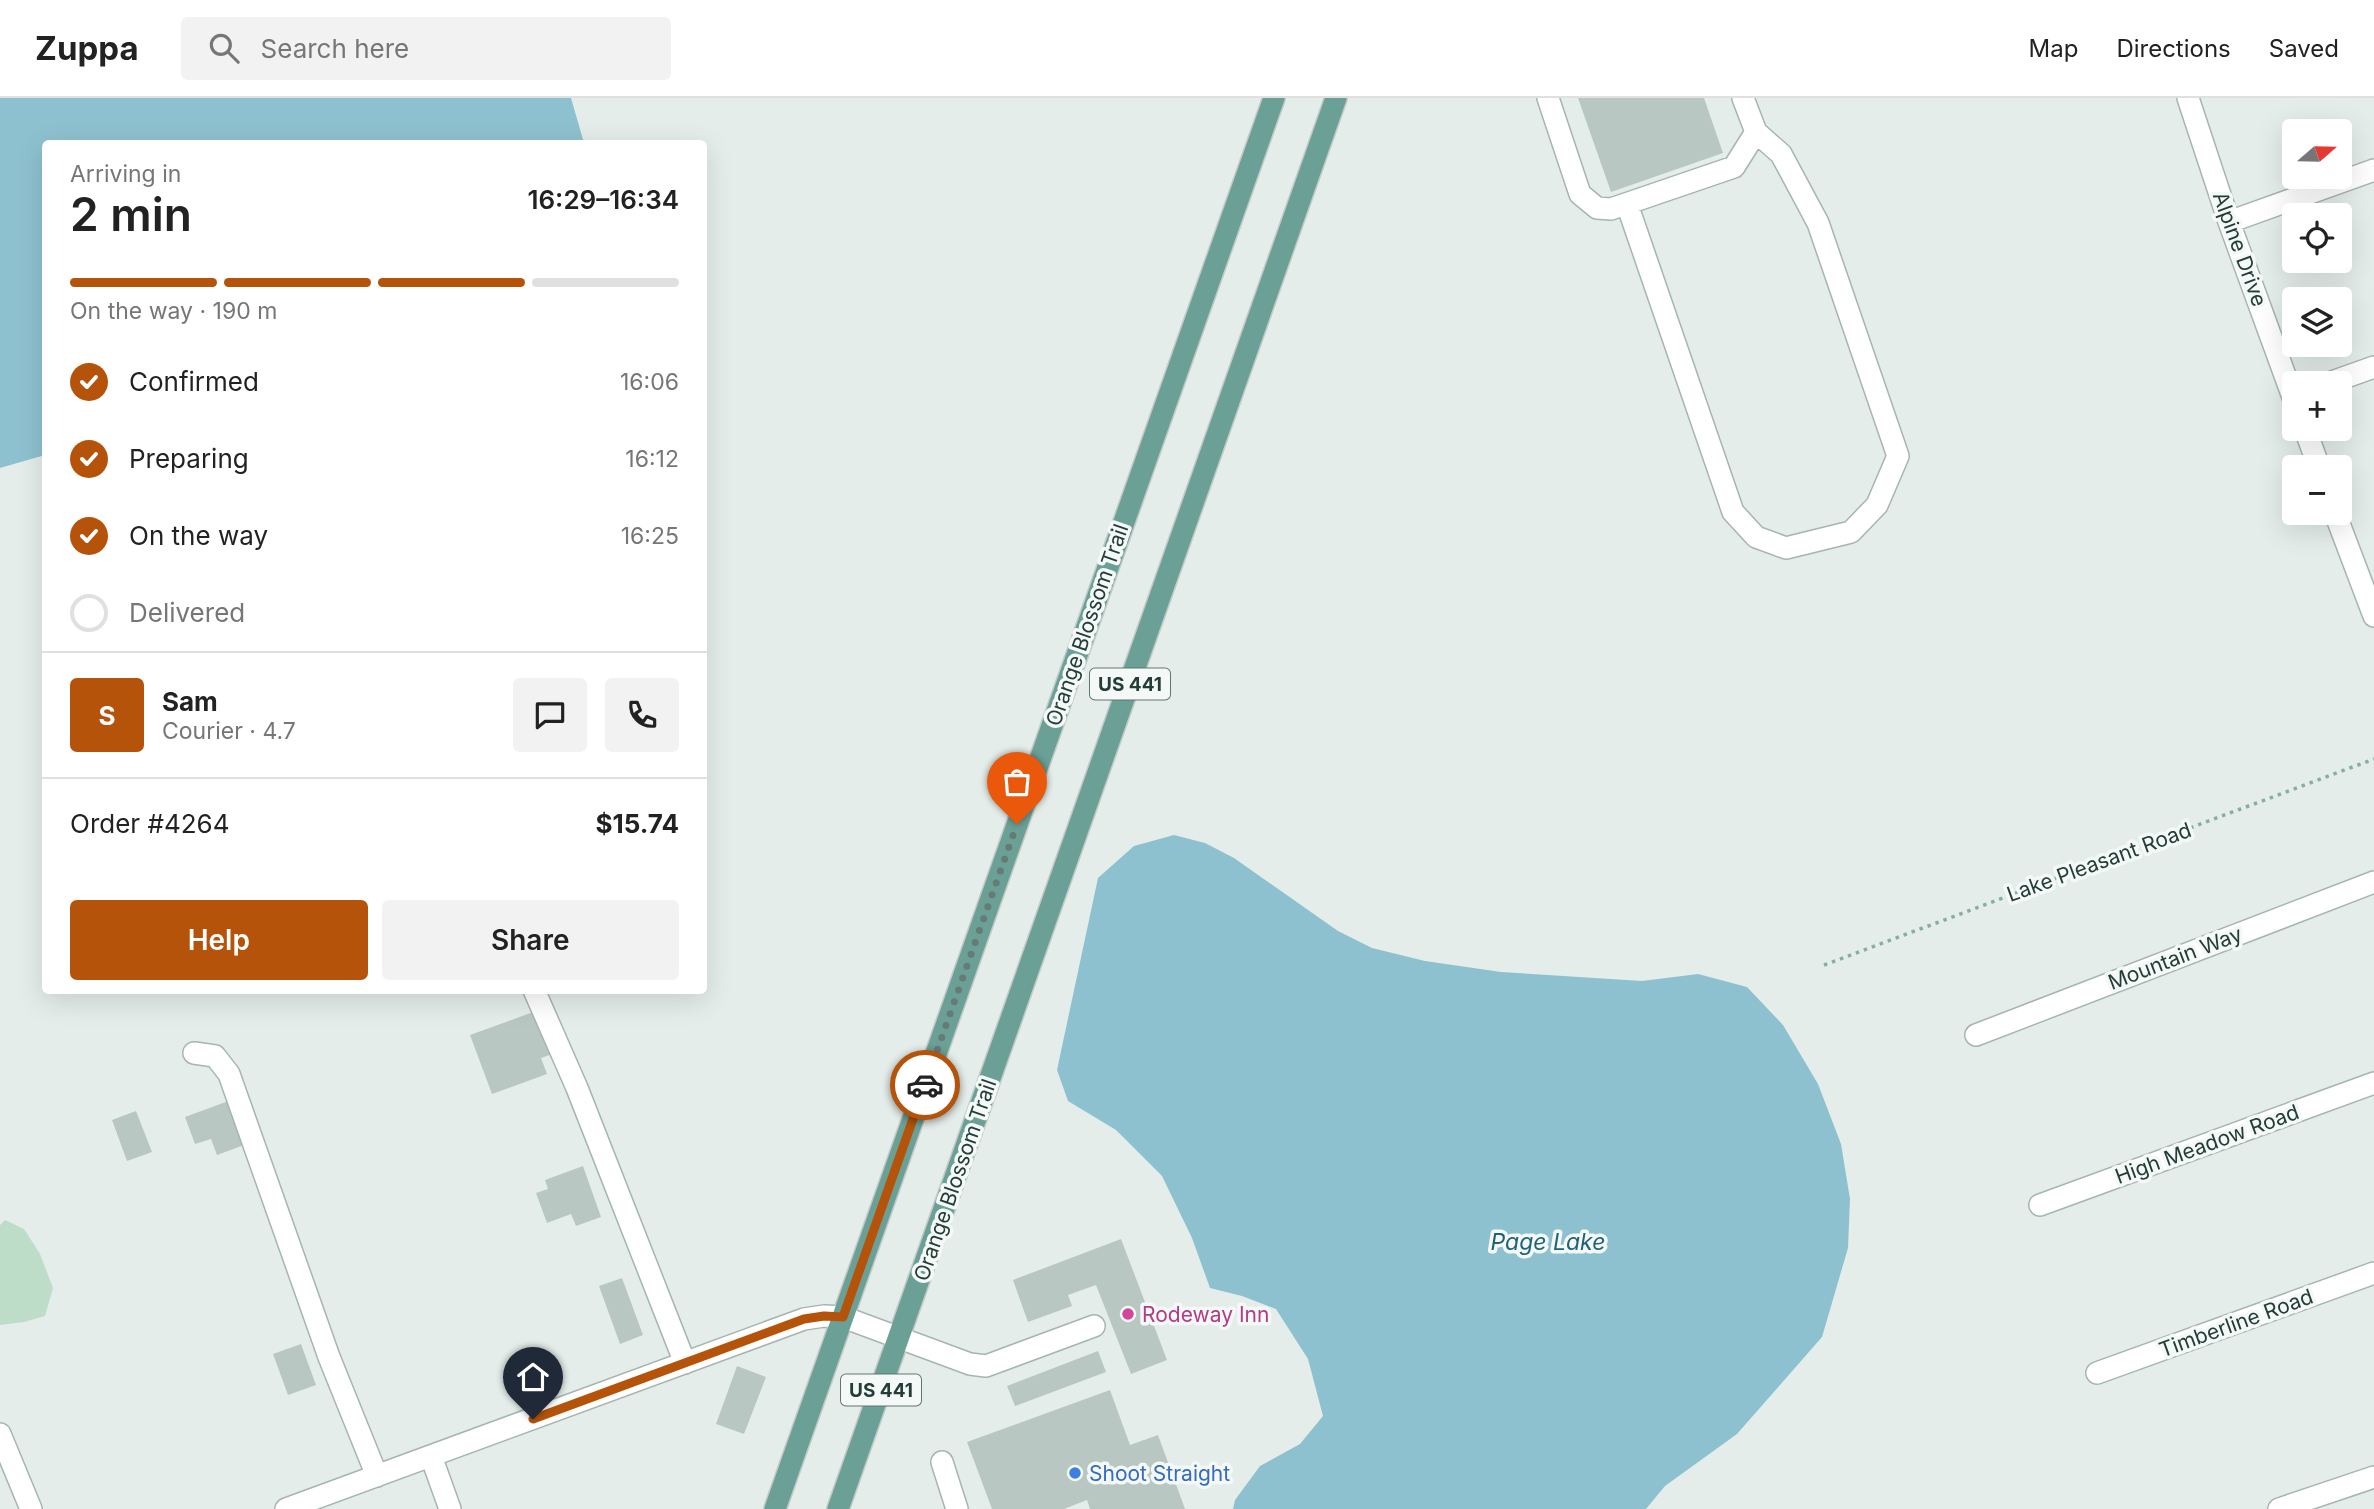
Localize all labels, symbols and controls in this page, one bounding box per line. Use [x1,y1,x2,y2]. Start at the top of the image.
search box [181,17,671,80]
text: Zuppa [35,28,139,68]
icon: search [205,29,243,67]
text: Search here [261,33,409,64]
text: Map [2029,34,2078,63]
text: Directions [2116,34,2231,63]
text: Saved [2269,34,2339,63]
north arrow [2282,119,2352,189]
map controls [2282,119,2352,525]
text: Arriving in [70,160,181,188]
text: 16:29–16:34 [527,184,679,215]
text: 2 min [70,186,192,242]
street label: Alpine Drive [2208,188,2272,310]
button: locate [2282,203,2352,273]
button: layers [2282,287,2352,357]
text: On the way · 190 m [70,297,277,325]
icon: check [70,363,108,401]
text: Confirmed [129,366,259,397]
text: 16:06 [620,368,679,396]
button: + [2282,371,2352,441]
icon: check [70,440,108,478]
text: Preparing [129,443,249,474]
text: 16:12 [625,445,679,473]
button: − [2282,455,2352,525]
icon: check [70,517,108,555]
text: On the way [129,520,268,551]
street label: Orange Blossom Trail [1041,521,1133,729]
text: 16:25 [621,522,679,550]
text: Delivered [129,597,245,628]
road number: US 441 [1090,668,1170,699]
button: chat [513,678,587,752]
button: phone [605,678,679,752]
text: Sam [162,686,218,717]
text: S [98,700,116,731]
text: Courier · 4.7 [162,717,296,745]
pin [987,752,1047,824]
icon: bag [998,763,1036,801]
text: Order #4264 [70,808,229,839]
text: $15.74 [596,808,679,839]
street label: Lake Pleasant Road [2003,817,2195,907]
button: Help [70,900,368,980]
button: Share [382,900,679,980]
street label: Mountain Way [2104,921,2246,995]
courier [890,1050,960,1120]
icon: car [906,1066,944,1104]
street label: Orange Blossom Trail [909,1076,1001,1284]
street label: High Meadow Road [2112,1099,2302,1189]
water label: Page Lake [1491,1228,1605,1256]
street label: Timberline Road [2156,1284,2316,1362]
place label: Rodeway Inn [1142,1302,1269,1327]
marker: Rodeway Inn [1120,1306,1136,1322]
pin [503,1347,563,1419]
icon: home [514,1358,552,1396]
road number: US 441 [841,1374,921,1406]
place label: Shoot Straight [1089,1461,1230,1486]
marker: Shoot Straight [1067,1465,1083,1481]

